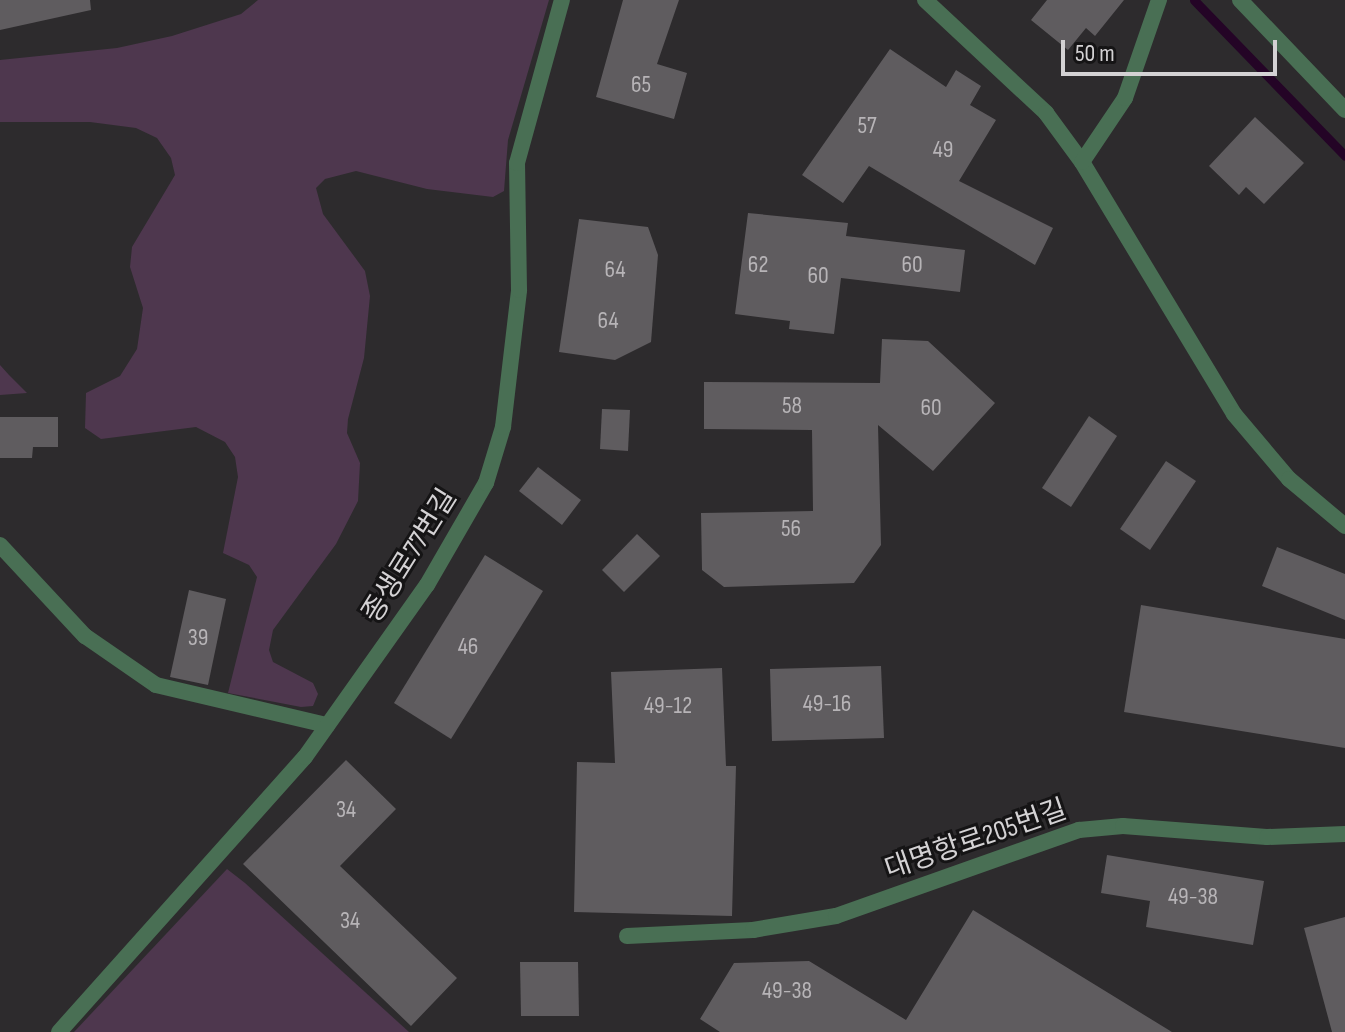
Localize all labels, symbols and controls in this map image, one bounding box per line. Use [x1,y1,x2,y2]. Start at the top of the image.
scale bar [1065,24,1281,74]
text: 50 m [1075,39,1115,68]
house number: 65 [631,71,651,99]
house number: 57 [857,112,877,140]
house number: 49 [933,136,953,164]
house number: 62 [748,251,768,279]
house number: 60 [901,251,923,279]
house number: 64 [605,256,625,284]
house number: 60 [807,262,829,290]
house number: 64 [598,307,618,335]
house number: 58 [782,392,802,420]
house number: 60 [920,394,942,422]
street label: 종생로77번길 [356,483,464,629]
house number: 56 [781,515,801,543]
house number: 39 [188,624,208,652]
house number: 46 [458,633,478,661]
house number: 49-16 [803,690,851,718]
house number: 49-12 [644,692,692,720]
street label: 대명항로205번길 [881,793,1071,887]
house number: 34 [336,796,356,824]
house number: 49-38 [1168,883,1218,911]
house number: 34 [340,907,360,935]
house number: 49-38 [762,977,812,1005]

